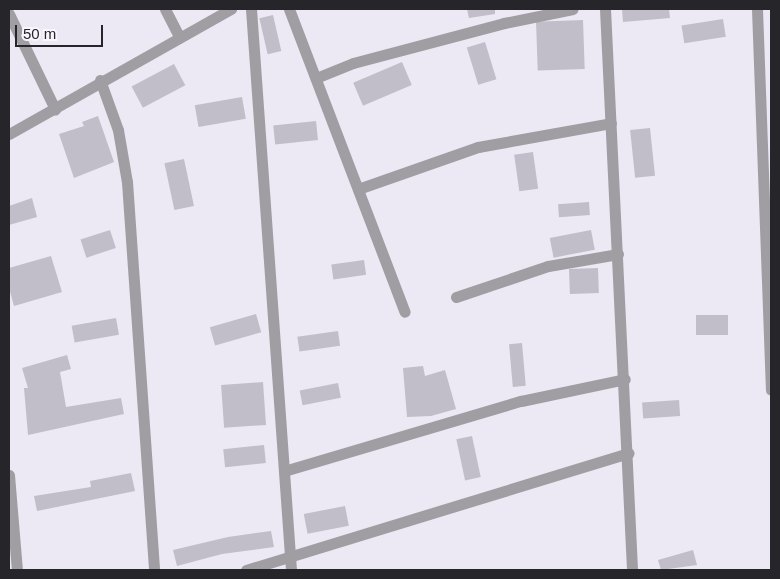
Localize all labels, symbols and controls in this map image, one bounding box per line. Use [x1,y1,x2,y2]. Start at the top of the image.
scale bar [18,15,105,47]
text: 50 m [23,25,56,42]

